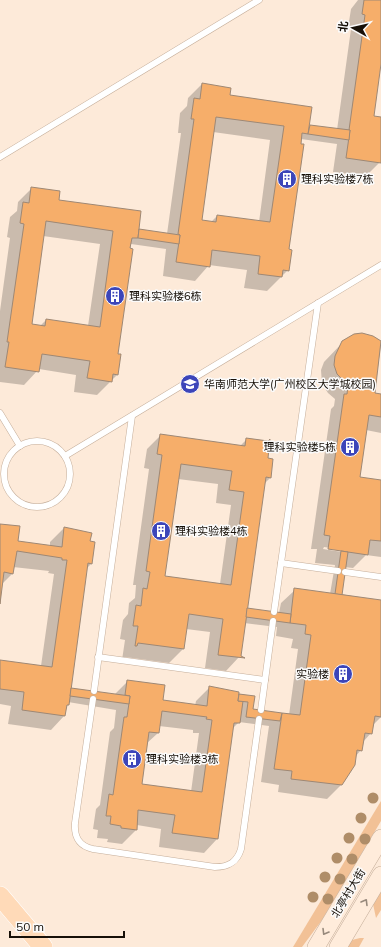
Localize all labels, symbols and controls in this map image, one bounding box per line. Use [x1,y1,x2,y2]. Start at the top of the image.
north arrow [333,8,373,48]
text: 北 [335,20,351,33]
building icon: 理科实验楼7栋 [276,168,298,190]
place label: 理科实验楼7栋 [301,172,374,186]
building icon: 理科实验楼6栋 [104,285,126,307]
place label: 理科实验楼6栋 [129,289,202,303]
school or university icon: 华南师范大学(广州校区大学城校园) [179,373,201,395]
place label: 华南师范大学(广州校区大学城校园) [204,377,376,391]
building icon: 理科实验楼5栋 [339,436,361,458]
place label: 理科实验楼5栋 [263,440,336,454]
building icon: 理科实验楼4栋 [150,520,172,542]
place label: 理科实验楼4栋 [175,524,248,538]
building icon: 实验楼 [332,663,354,685]
place label: 实验楼 [296,667,329,681]
building icon: 理科实验楼3栋 [121,748,143,770]
place label: 理科实验楼3栋 [146,752,219,766]
street label: 北亭村大街 [328,866,368,920]
one-way arrow [361,899,368,906]
scale bar [10,913,124,939]
text: 50 m [16,919,44,934]
one-way arrow [322,928,329,935]

